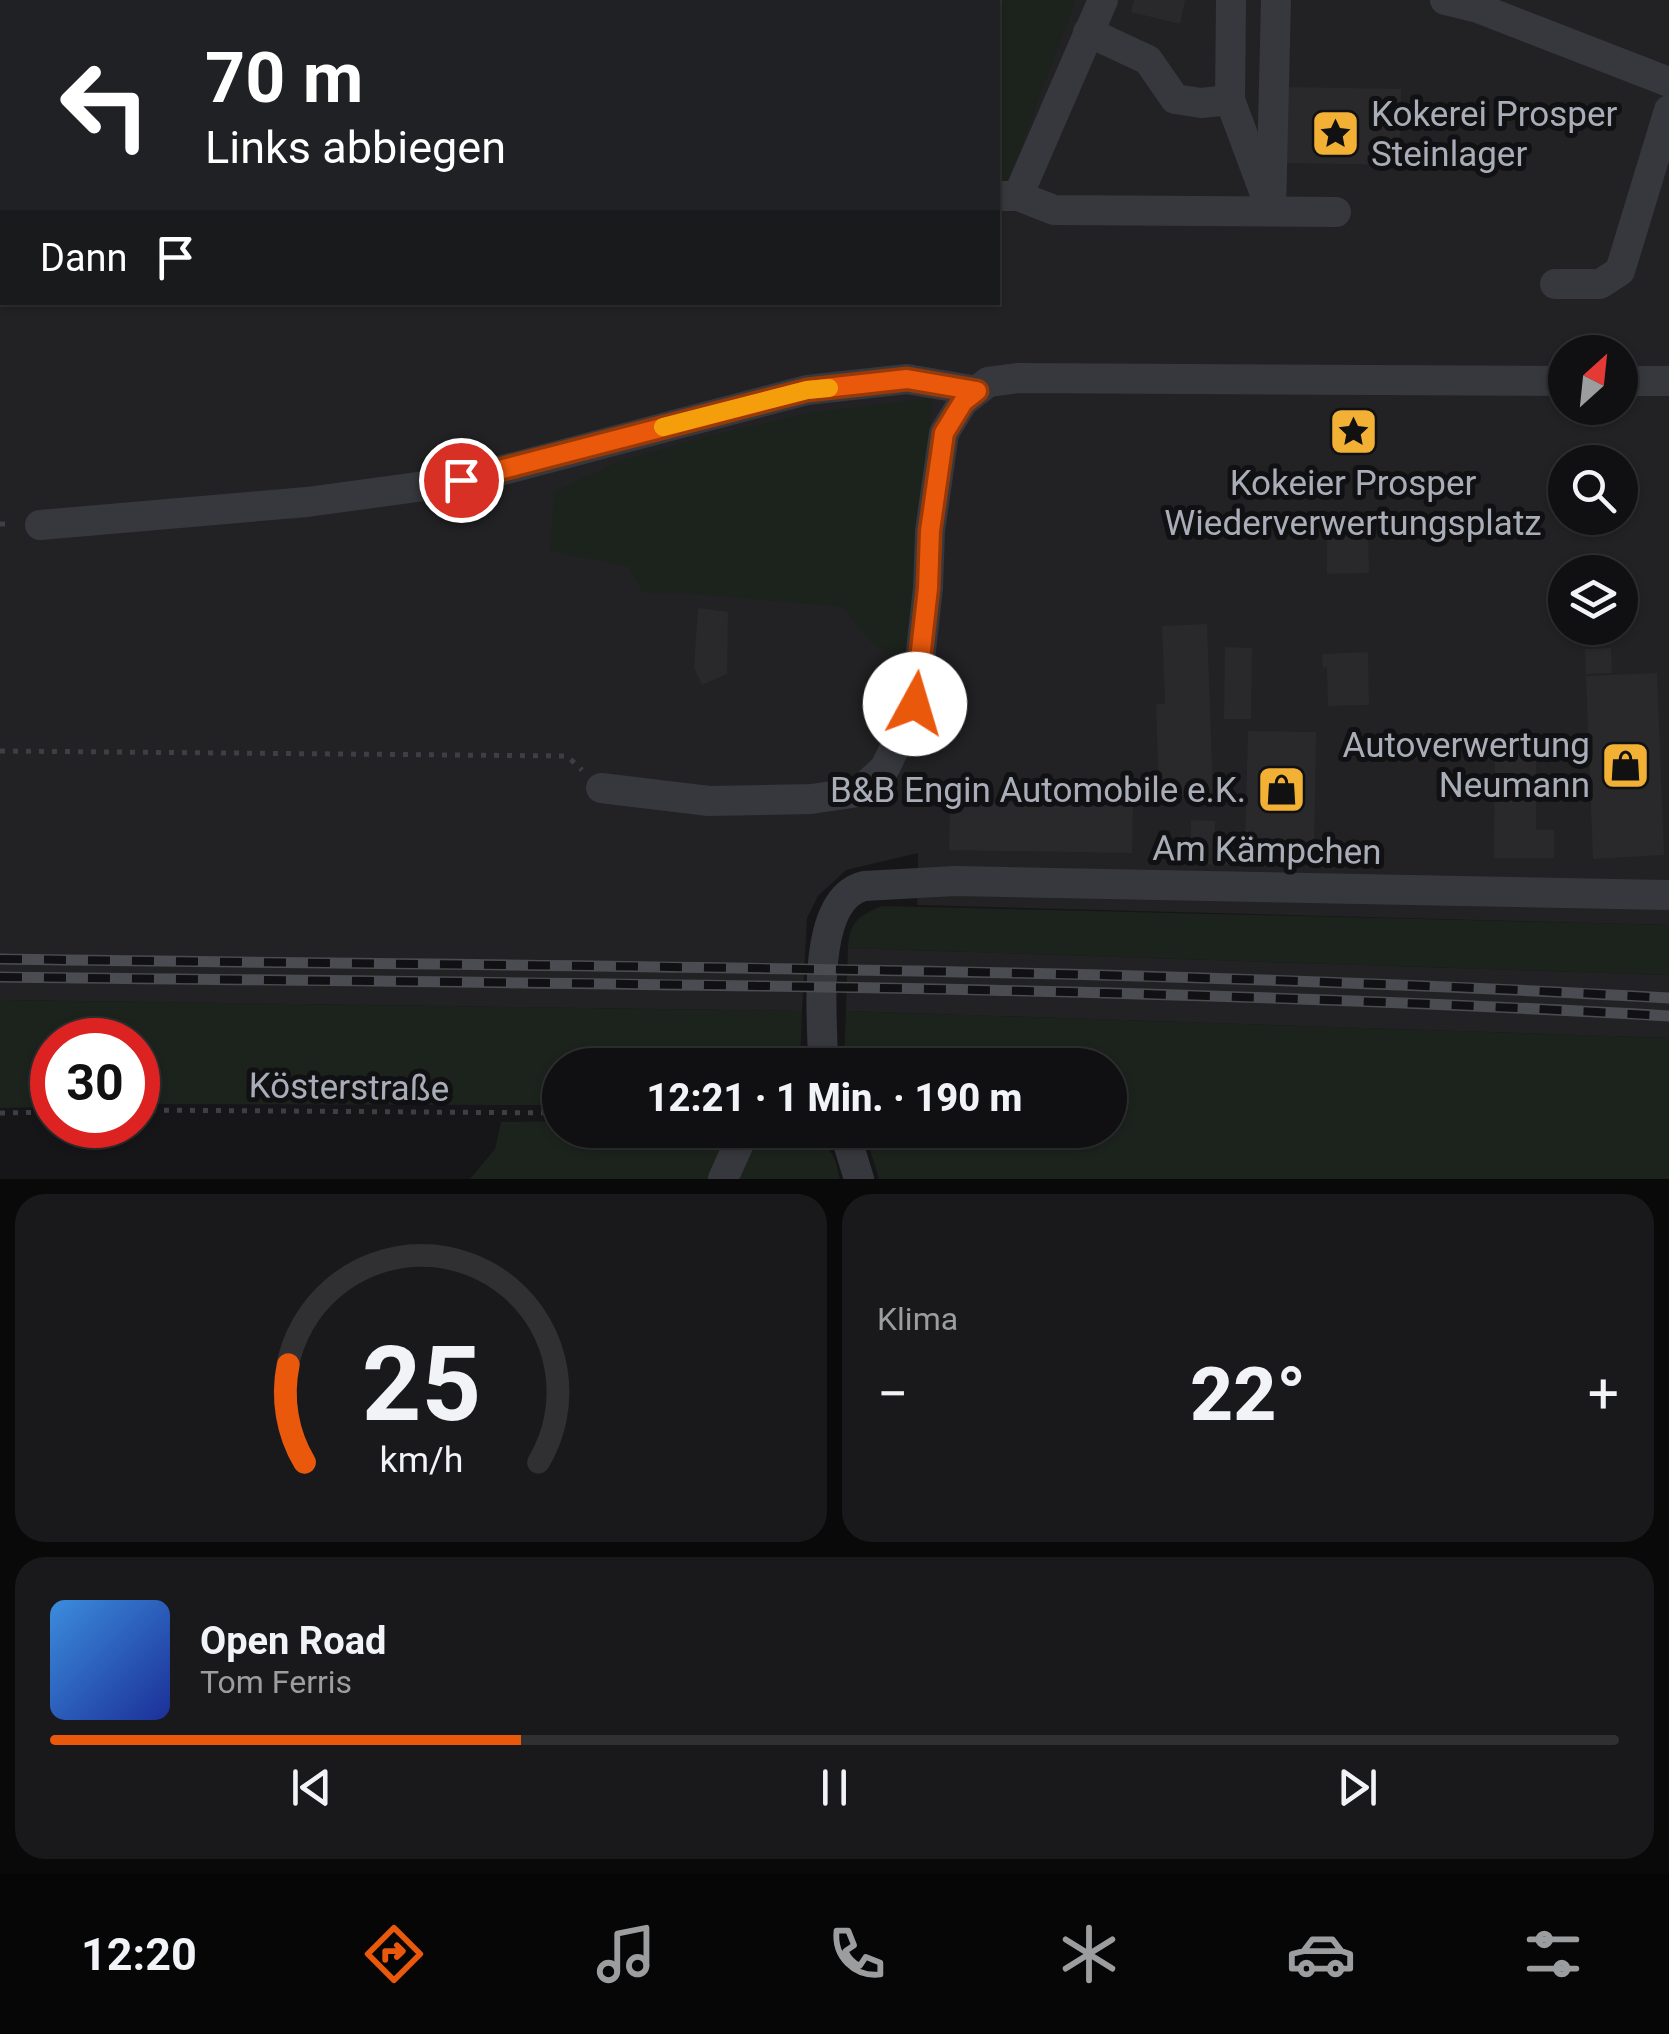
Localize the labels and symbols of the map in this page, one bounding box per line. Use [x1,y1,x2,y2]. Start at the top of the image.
place label: Kokerei Prosper Steinlager [1371,94,1618,175]
place icon: Kokerei Prosper Steinlager [1310,108,1362,160]
north arrow [1548,335,1638,425]
place icon: Kokeier Prosper Wiederverwertungsplatz [1327,405,1379,457]
pin [419,438,504,523]
place label: Kokeier Prosper Wiederverwertungsplatz [1164,463,1542,544]
position arrow [863,652,967,756]
place label: Autoverwertung Neumann [1343,725,1590,806]
shop icon: Autoverwertung Neumann [1599,739,1651,791]
shop icon: B&B Engin Automobile e.K. [1255,764,1307,816]
place label: B&B Engin Automobile e.K. [830,770,1246,811]
street label: Am Kämpchen [1152,828,1382,873]
speed limit sign: 30 [30,1018,160,1148]
street label: Kösterstraße [248,1065,450,1110]

